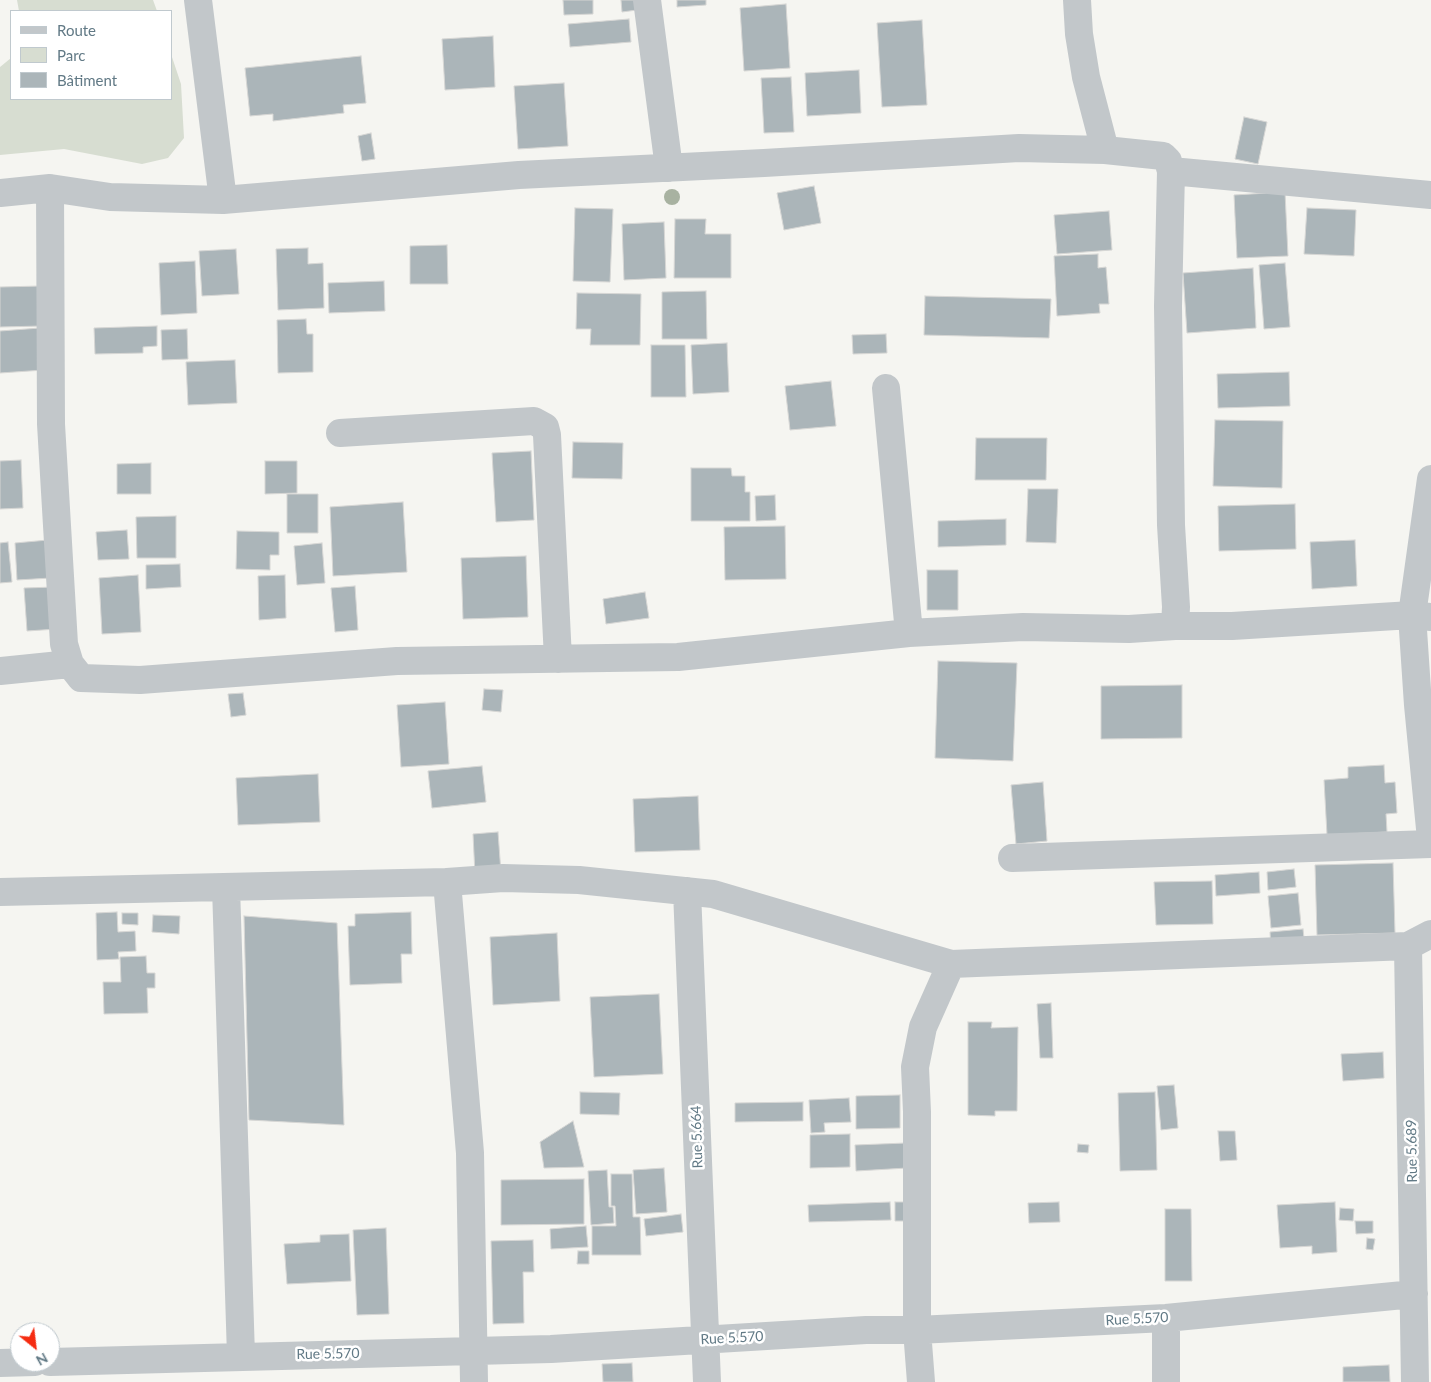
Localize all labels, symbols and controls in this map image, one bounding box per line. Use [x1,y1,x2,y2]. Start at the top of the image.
legend [10,10,172,100]
text: Route [57,21,96,39]
text: Parc [57,46,86,64]
text: Bâtiment [57,71,117,89]
street label: Rue 5.664 [688,1105,706,1169]
street label: Rue 5.689 [1403,1119,1421,1183]
street label: Rue 5.570 [1105,1309,1169,1329]
north arrow [10,1322,60,1372]
street label: Rue 5.570 [700,1328,764,1348]
street label: Rue 5.570 [296,1345,360,1363]
text: N [33,1350,51,1370]

